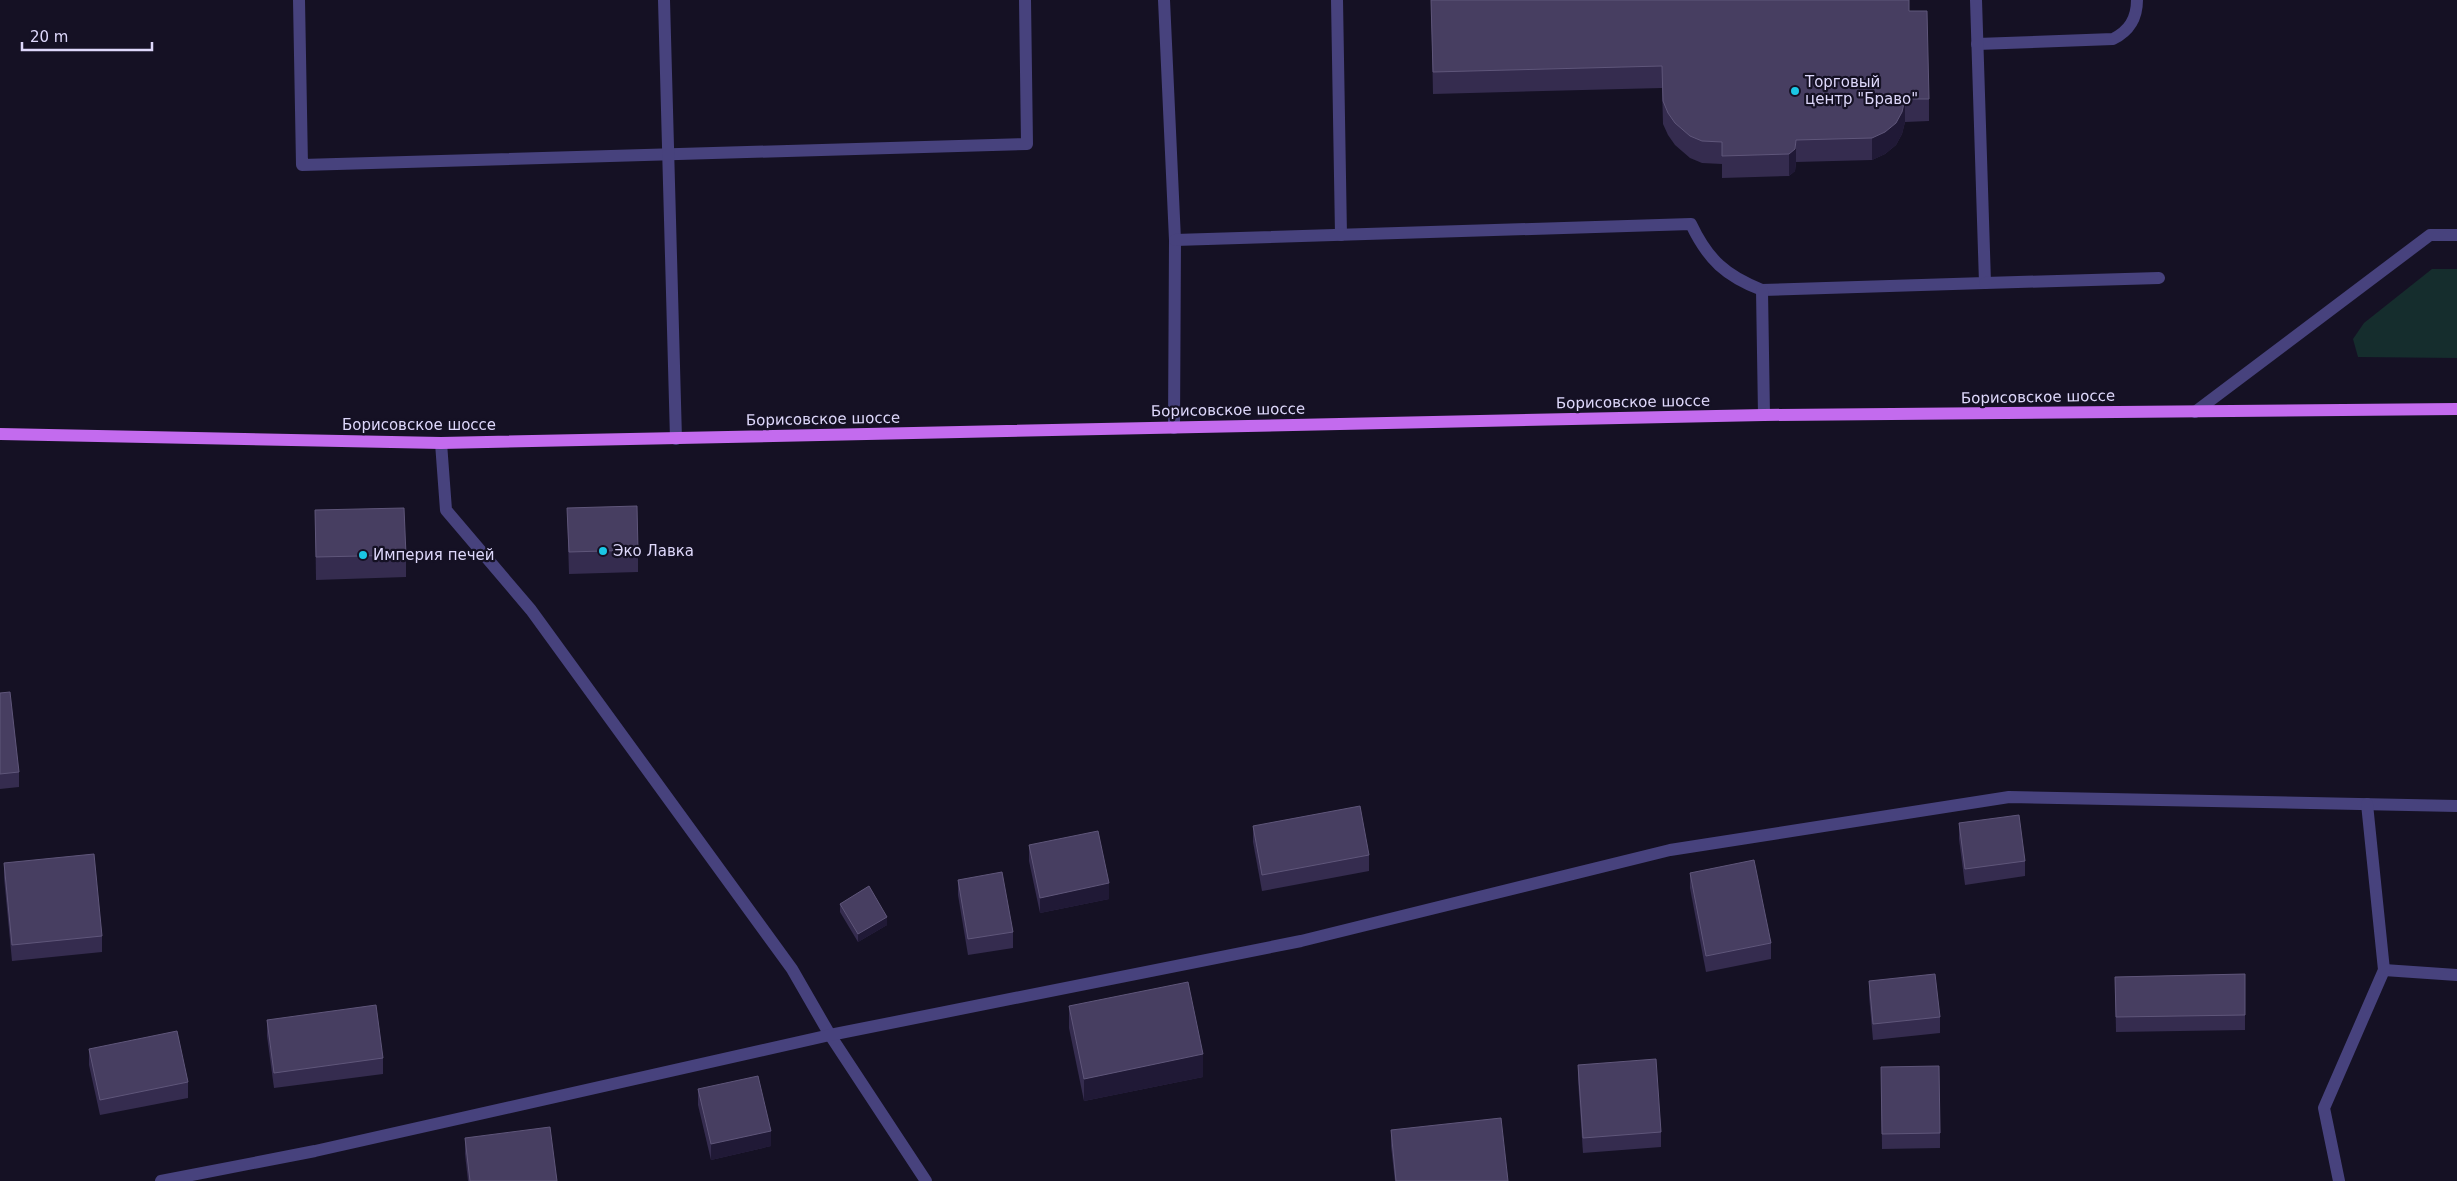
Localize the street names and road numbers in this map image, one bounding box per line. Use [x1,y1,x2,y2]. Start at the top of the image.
street label: Борисовское шоссе [1961,387,2115,407]
street label: Борисовское шоссе [1556,392,1710,412]
street label: Борисовское шоссе [1151,400,1305,420]
street label: Борисовское шоссе [746,409,900,429]
street label: Борисовское шоссе [342,416,496,434]

